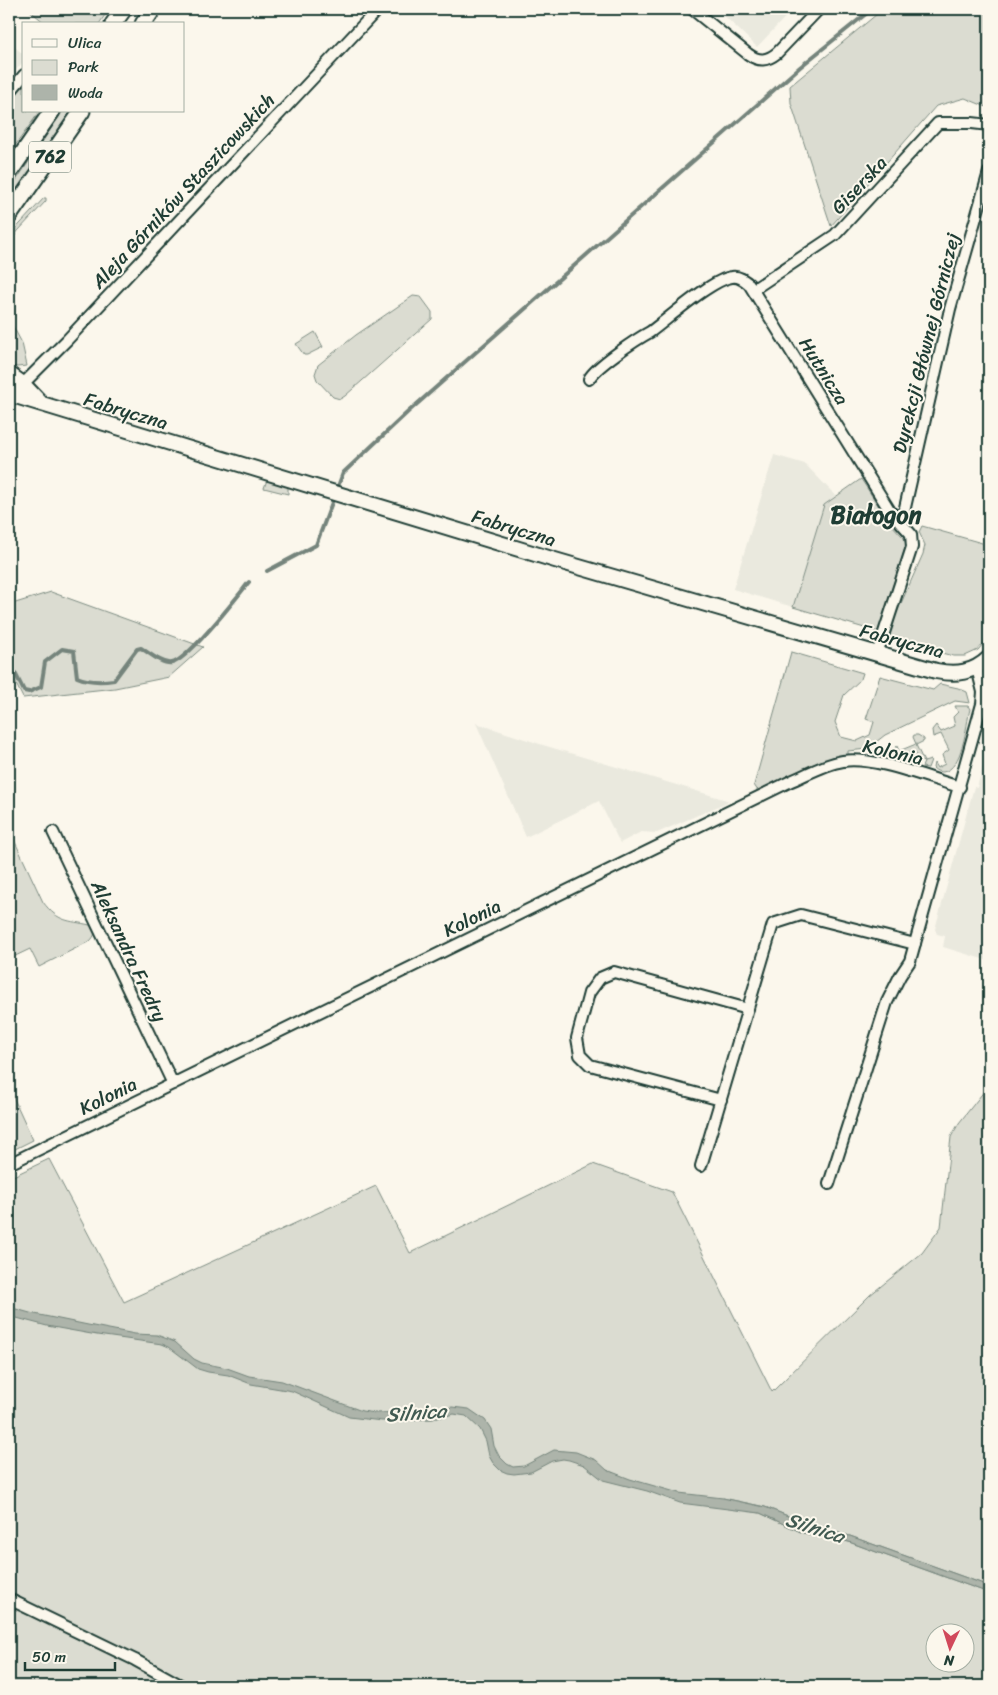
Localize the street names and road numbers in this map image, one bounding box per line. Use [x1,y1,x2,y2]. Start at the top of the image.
street label: Aleja Górników Staszicowskich [82,85,283,297]
road number: 762 [29,142,71,172]
street label: Giserska [823,148,896,222]
street label: Dyrekcji Głównej Górniczej [883,229,970,457]
street label: Hutnicza [790,330,858,412]
street label: Fabryczna [80,383,172,440]
street label: Fabryczna [468,500,560,557]
street label: Fabryczna [856,614,948,668]
street label: Kolonia [859,729,927,775]
street label: Aleksandra Fredry [81,874,176,1027]
street label: Kolonia [437,890,507,946]
street label: Kolonia [73,1068,143,1124]

